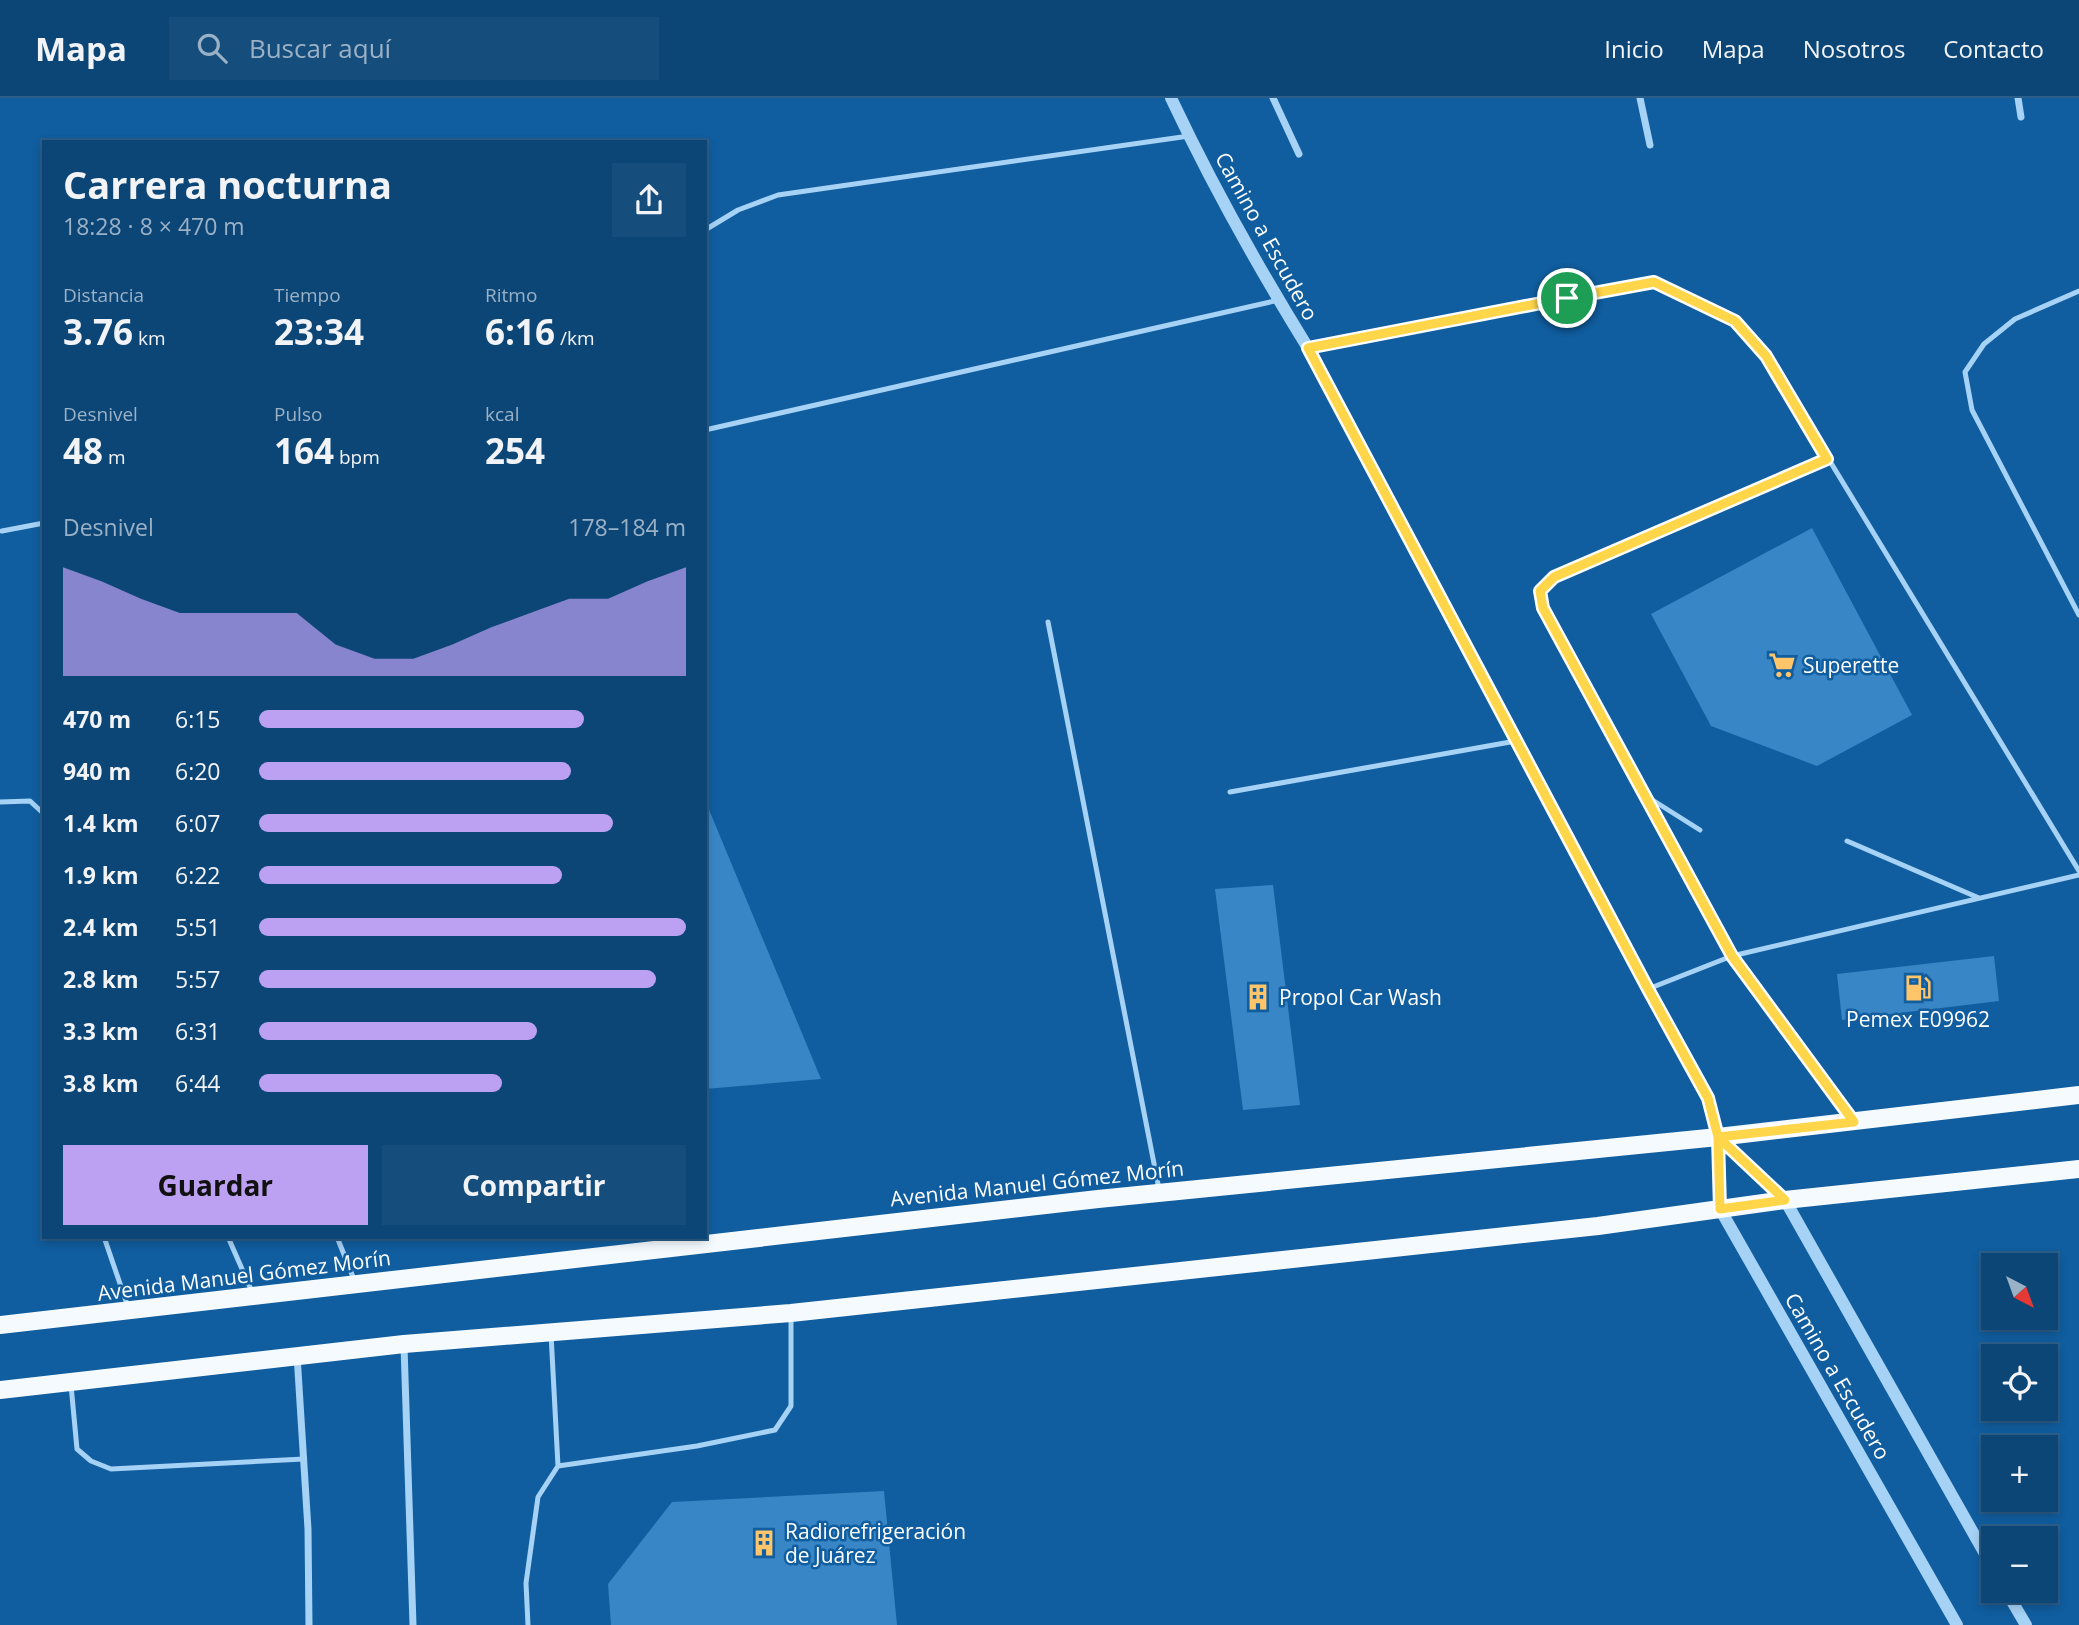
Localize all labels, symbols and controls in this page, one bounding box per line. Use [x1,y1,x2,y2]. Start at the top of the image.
search box [169,17,659,80]
text: Mapa [35,26,127,71]
icon: search [193,29,231,67]
text: Buscar aquí [249,30,391,66]
text: Inicio [1604,32,1664,65]
text: Mapa [1702,32,1765,65]
text: Nosotros [1803,32,1905,65]
text: Contacto [1943,32,2044,65]
street label: Camino a Escudero [1209,147,1325,325]
text: Carrera nocturna [63,158,392,210]
button: share [612,163,686,237]
text: 18:28 · 8 × 470 m [63,210,245,242]
pin [1537,268,1597,328]
icon: arrive [1548,279,1586,317]
text: Distancia [63,282,144,308]
text: Tiempo [274,282,341,308]
text: Ritmo [485,282,537,308]
text: 3.76 [63,308,133,355]
text: 23:34 [274,308,364,355]
text: 6:16 [485,308,555,355]
text: km [133,325,166,351]
text: /km [555,325,595,351]
text: Desnivel [63,401,138,427]
text: Pulso [274,401,322,427]
text: kcal [485,401,519,427]
text: 48 [63,427,103,474]
text: 164 [274,427,334,474]
text: 254 [485,427,545,474]
text: m [103,444,126,470]
text: bpm [334,444,380,470]
text: Desnivel [63,511,154,543]
text: 178–184 m [568,511,686,543]
supermarket icon: Superette [1767,650,1797,680]
place label: Superette [1803,651,1899,679]
text: 470 m [63,703,131,735]
text: 6:15 [175,703,221,735]
text: 940 m [63,755,131,787]
text: 6:20 [175,755,221,787]
text: 1.4 km [63,807,139,839]
text: 6:07 [175,807,221,839]
text: 1.9 km [63,859,139,891]
text: 6:22 [175,859,221,891]
text: 2.4 km [63,911,139,943]
text: 5:51 [175,911,221,943]
text: 2.8 km [63,963,139,995]
text: 5:57 [175,963,221,995]
fuel station icon: Pemex E09962 [1903,973,1933,1003]
building icon: Propol Car Wash [1243,982,1273,1012]
place label: Propol Car Wash [1279,983,1442,1011]
place label: Pemex E09962 [1846,1005,1990,1033]
text: 3.3 km [63,1015,139,1047]
text: 6:31 [175,1015,221,1047]
text: 3.8 km [63,1067,139,1099]
text: 6:44 [175,1067,221,1099]
button: Guardar [63,1145,368,1225]
button: Compartir [382,1145,686,1225]
street label: Avenida Manuel Gómez Morín [889,1154,1185,1212]
street label: Avenida Manuel Gómez Morín [96,1243,392,1307]
north arrow [1981,1253,2058,1330]
map controls [1981,1253,2058,1603]
street label: Camino a Escudero [1779,1288,1897,1464]
button: locate [1981,1344,2058,1421]
button: + [1981,1435,2058,1512]
place label: Radiorefrigeración de Juárez [785,1517,966,1569]
button: − [1981,1526,2058,1603]
building icon: Radiorefrigeración de Juárez [749,1528,779,1558]

